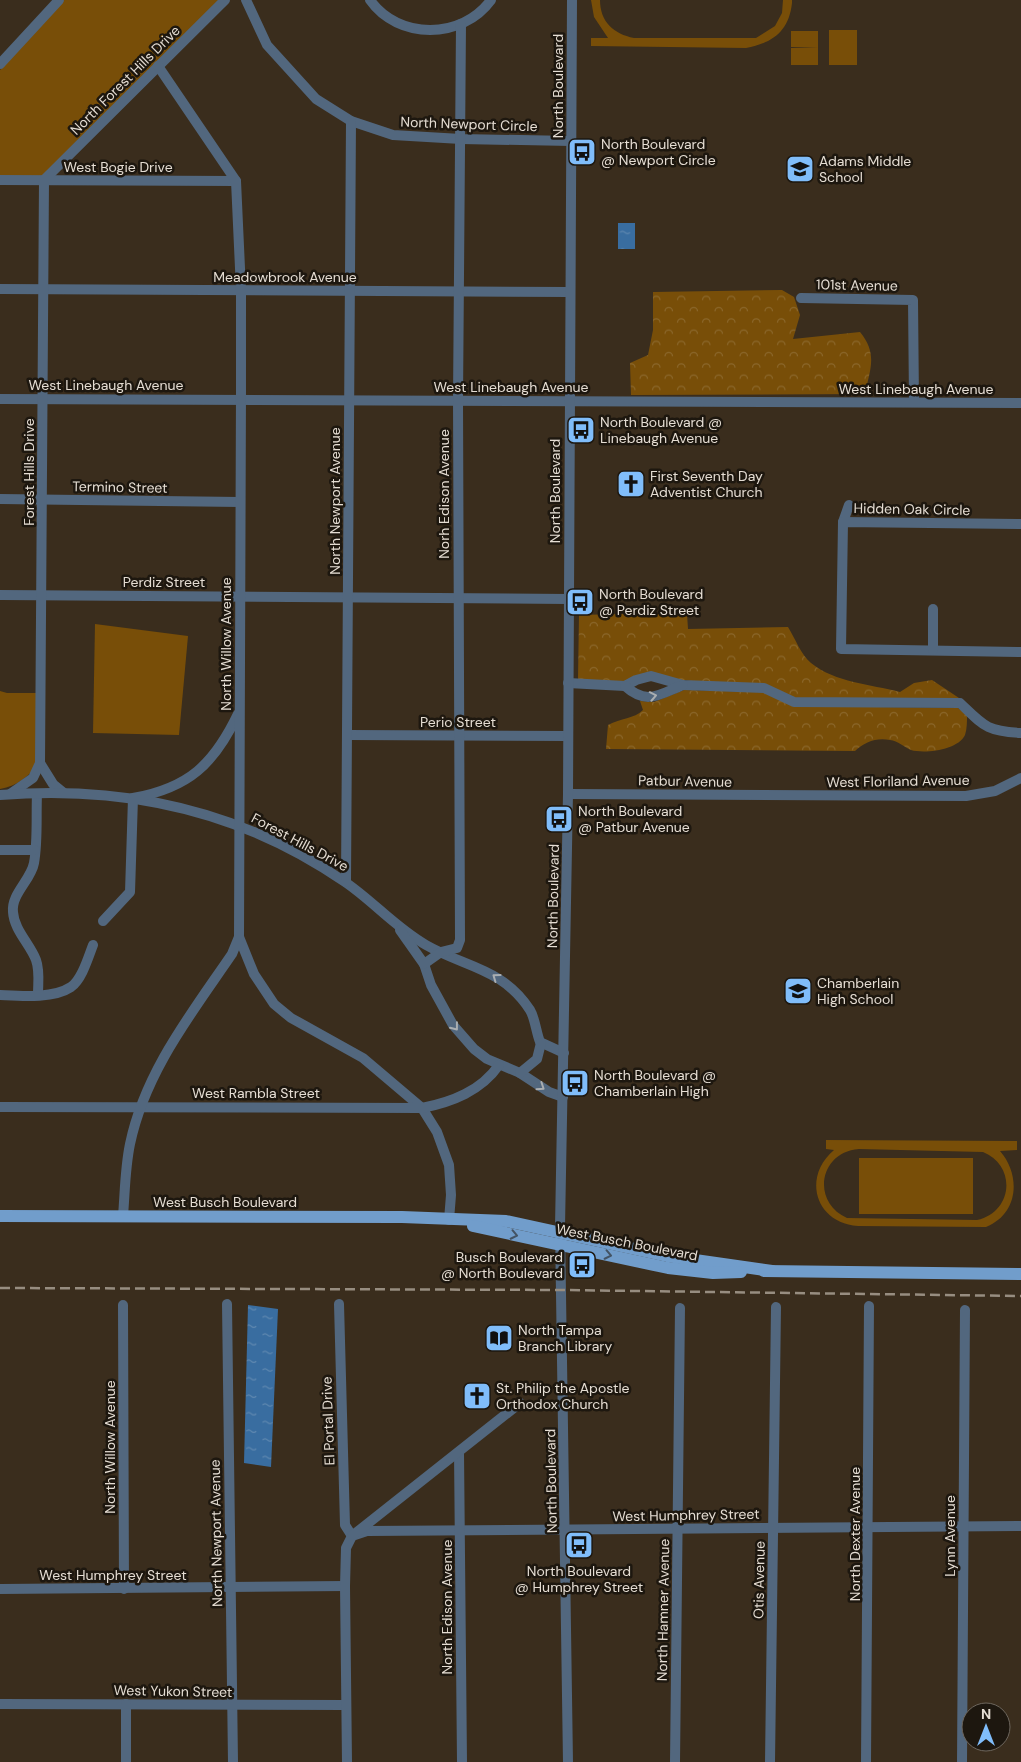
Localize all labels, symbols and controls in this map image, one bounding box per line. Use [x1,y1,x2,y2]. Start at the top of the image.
street label: North Forest Hills Drive [66,21,184,139]
street label: North Boulevard [549,34,567,138]
street label: North Newport Circle [400,113,538,135]
place label: North Boulevard @ Newport Circle [601,135,716,169]
bus stop icon: North Boulevard @ Newport Circle [567,137,597,167]
place label: Adams Middle School [819,152,911,186]
school or university icon: Adams Middle School [785,154,815,184]
street label: West Bogie Drive [63,158,173,176]
street label: Meadowbrook Avenue [213,268,357,286]
street label: 101st Avenue [816,275,898,295]
street label: West Linebaugh Avenue [28,376,184,394]
street label: West Linebaugh Avenue [433,378,589,396]
street label: West Linebaugh Avenue [838,380,994,398]
place label: North Boulevard @ Linebaugh Avenue [600,413,722,447]
bus stop icon: North Boulevard @ Linebaugh Avenue [566,415,596,445]
street label: Forest Hills Drive [20,418,38,526]
street label: North Newport Avenue [326,427,344,575]
street label: Norh Edison Avenue [435,429,453,559]
street label: North Boulevard [546,439,564,543]
place label: First Seventh Day Adventist Church [650,467,763,501]
church icon: First Seventh Day Adventist Church [616,469,646,499]
street label: Termino Street [72,477,168,497]
street label: Hidden Oak Circle [853,499,971,519]
street label: Perdiz Street [123,573,205,591]
street label: North Willow Avenue [217,577,235,711]
place label: North Boulevard @ Perdiz Street [599,585,703,619]
bus stop icon: North Boulevard @ Perdiz Street [565,587,595,617]
one-way arrow [649,691,658,702]
street label: Perio Street [420,713,496,731]
street label: Patbur Avenue [638,771,732,791]
street label: West Floriland Avenue [826,771,970,791]
place label: North Boulevard @ Patbur Avenue [578,802,690,836]
bus stop icon: North Boulevard @ Patbur Avenue [544,804,574,834]
street label: Forest Hills Drive [248,809,352,875]
street label: North Boulevard [543,844,563,948]
one-way arrow [492,974,502,983]
place label: Chamberlain High School [817,974,899,1008]
school or university icon: Chamberlain High School [783,976,813,1006]
one-way arrow [449,1021,458,1030]
place label: North Boulevard @ Chamberlain High [594,1066,716,1100]
bus stop icon: North Boulevard @ Chamberlain High [560,1068,590,1098]
one-way arrow [536,1080,545,1090]
street label: West Rambla Street [192,1084,320,1102]
street label: West Busch Boulevard [153,1193,297,1211]
street label: West Busch Boulevard [555,1219,699,1265]
one-way arrow [509,1230,518,1240]
place label: Busch Boulevard @ North Boulevard [441,1248,563,1282]
bus stop icon: Busch Boulevard @ North Boulevard [567,1250,597,1280]
one-way arrow [604,1250,613,1260]
place label: North Tampa Branch Library [518,1321,613,1355]
library icon: North Tampa Branch Library [484,1323,514,1353]
street label: El Portal Drive [317,1376,339,1466]
place label: St. Philip the Apostle Orthodox Church [496,1379,630,1413]
street label: North Willow Avenue [101,1380,119,1514]
church icon: St. Philip the Apostle Orthodox Church [462,1381,492,1411]
street label: North Boulevard [541,1429,561,1533]
street label: North Newport Avenue [206,1459,226,1607]
street label: North Dexter Avenue [846,1467,864,1601]
street label: Lynn Avenue [941,1495,959,1577]
street label: West Humphrey Street [612,1505,760,1525]
bus stop icon: North Boulevard @ Humphrey Street [564,1530,594,1560]
street label: North Edison Avenue [438,1539,456,1675]
street label: North Hamner Avenue [653,1539,673,1681]
street label: Otis Avenue [749,1541,769,1619]
place label: North Boulevard @ Humphrey Street [515,1562,643,1596]
street label: West Humphrey Street [39,1566,187,1584]
street label: West Yukon Street [113,1681,233,1701]
north arrow [961,1702,1011,1752]
text: N [981,1705,991,1723]

